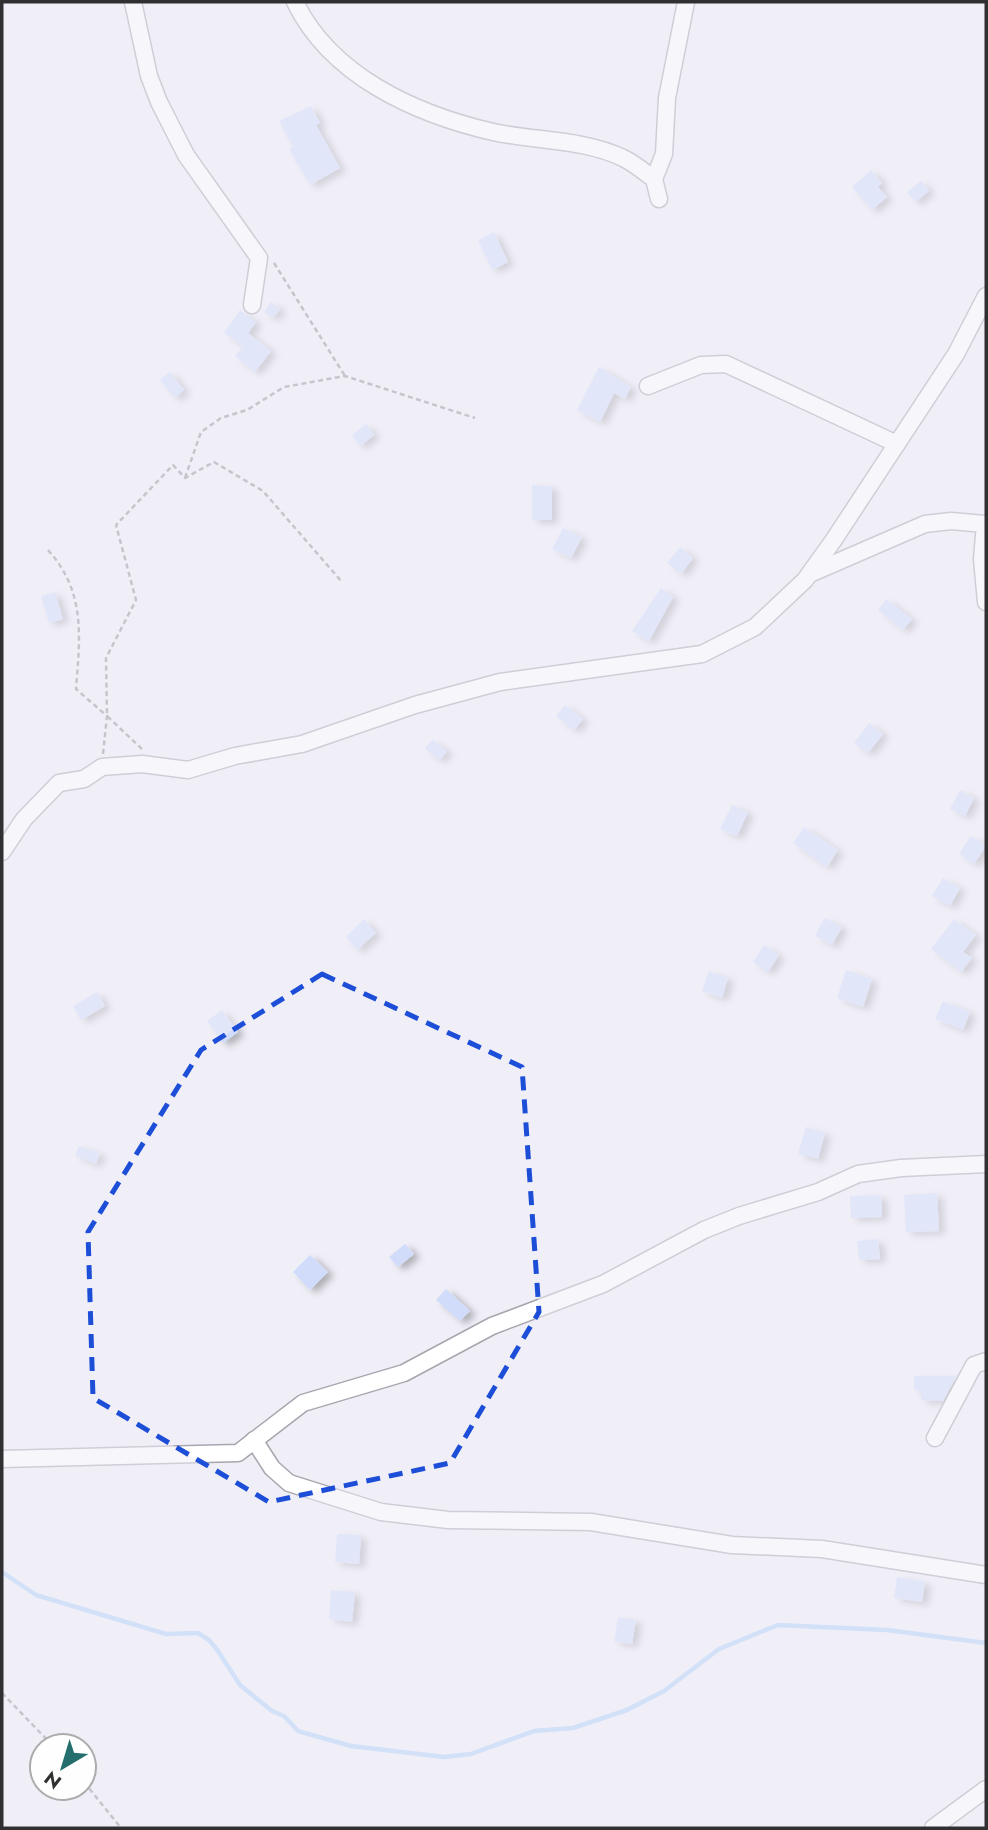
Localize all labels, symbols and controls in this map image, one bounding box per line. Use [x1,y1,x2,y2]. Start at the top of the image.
north arrow [28,1732,98,1802]
text: N [39,1765,67,1795]

